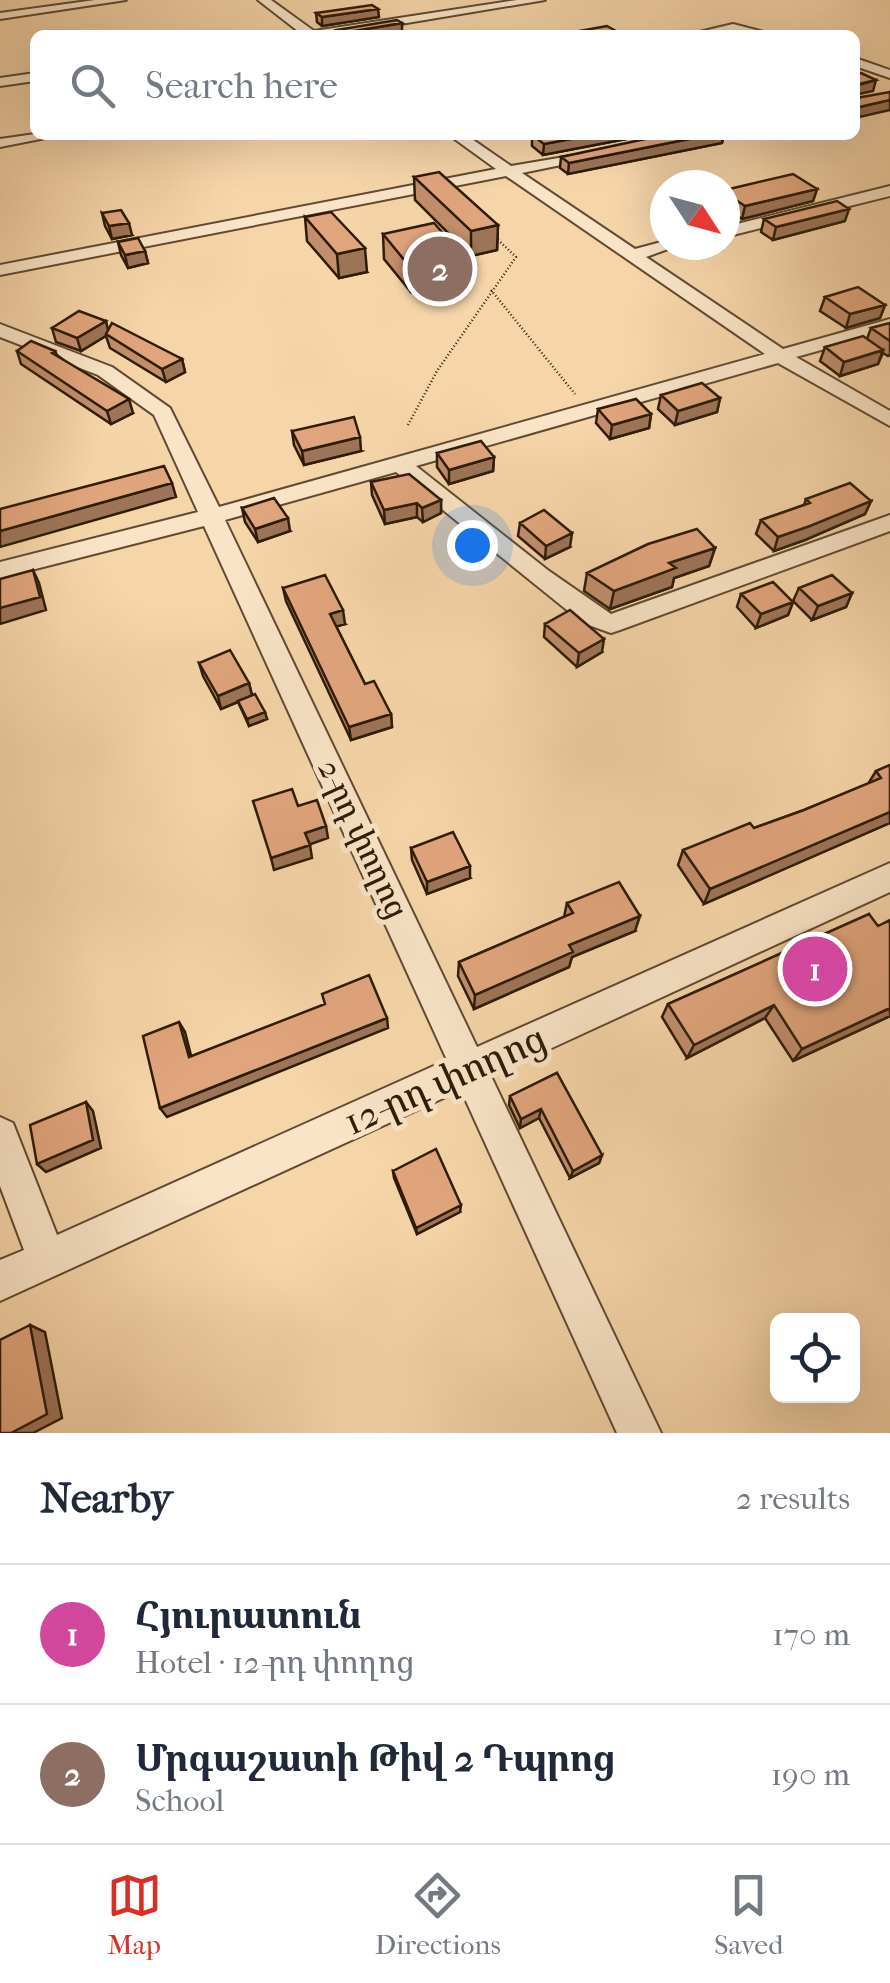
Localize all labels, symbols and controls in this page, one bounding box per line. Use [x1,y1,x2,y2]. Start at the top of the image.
search box [30,30,860,140]
icon: search [65,58,120,113]
text: Search here [145,63,338,108]
north arrow [650,170,740,260]
pin: 2 [408,232,472,306]
your location [447,520,498,571]
street label: 2-րդ փողոց [310,754,416,924]
pin: 1 [782,932,848,1006]
street label: 12-րդ փողոց [337,1015,553,1145]
map controls [770,1313,860,1403]
button: locate [770,1313,860,1403]
text: Nearby [40,1474,172,1523]
text: 2 results [736,1480,850,1517]
text: Հյուրատուն [135,1593,361,1638]
text: 1 [67,1616,78,1653]
text: 170 m [772,1616,850,1653]
text: Hotel · 12-րդ փողոց [135,1644,414,1681]
text: Մրգաշատի Թիվ 2 Դպրոց [135,1736,616,1781]
text: 2 [64,1756,81,1793]
text: 190 m [771,1756,850,1793]
text: School [135,1782,224,1819]
tab: Map [107,1868,162,1961]
tab: Directions [375,1868,501,1961]
tab: Saved [714,1868,783,1961]

